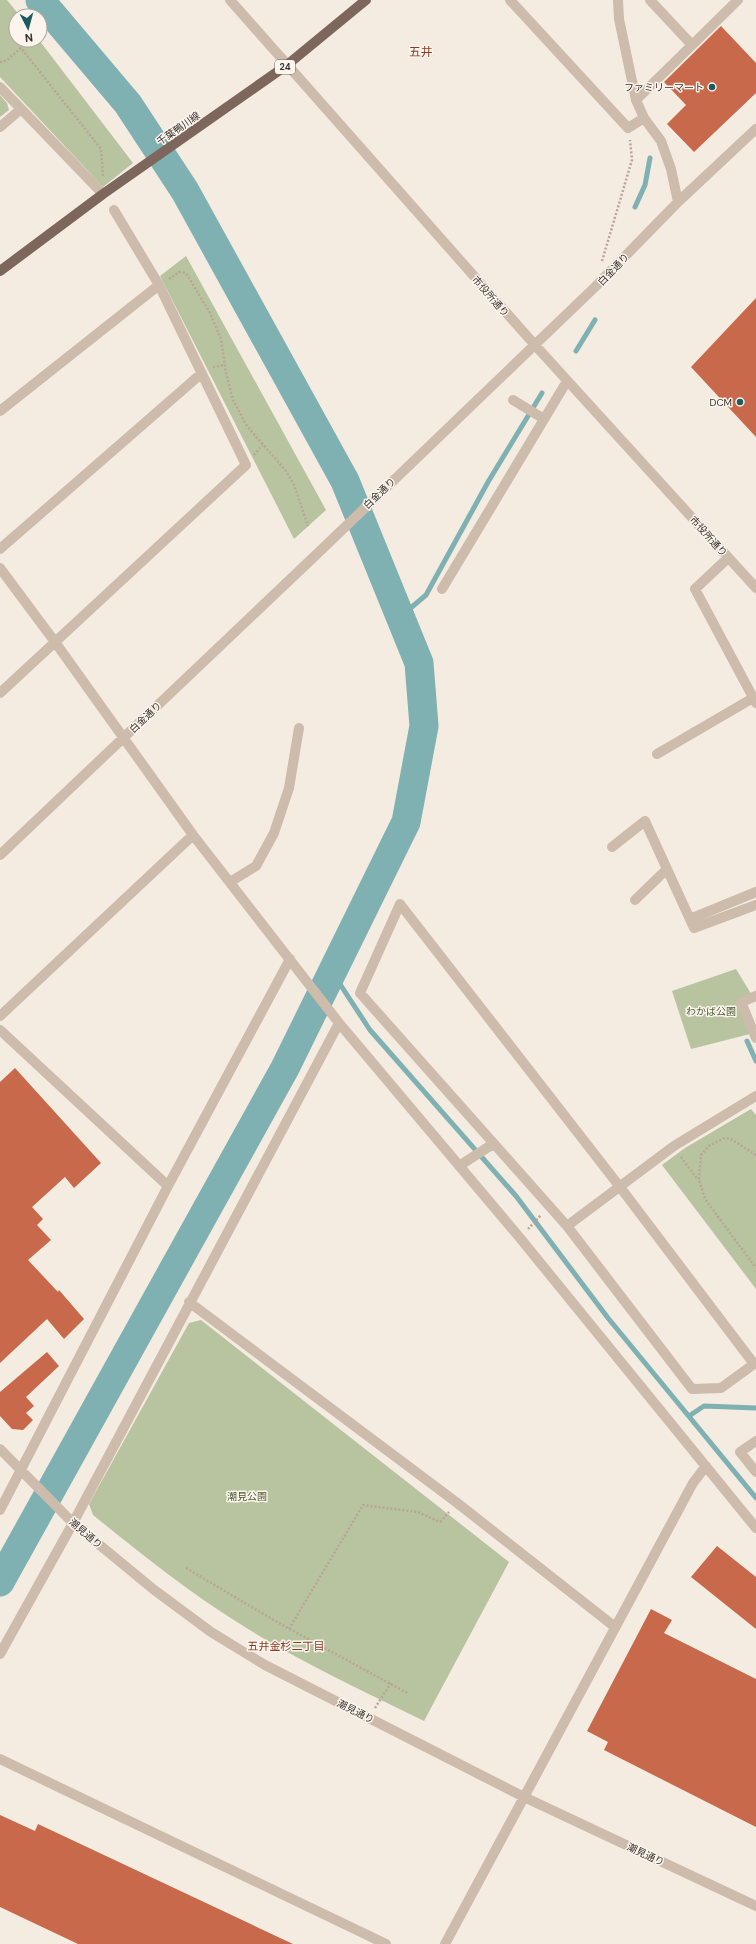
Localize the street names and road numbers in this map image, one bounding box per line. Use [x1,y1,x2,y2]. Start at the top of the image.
road number: 24 [275,60,295,74]
street label: 千葉鴨川線 [154,109,202,148]
street label: 白金通り [595,250,632,288]
street label: 市役所通り [469,273,512,319]
street label: 白金通り [360,475,398,512]
street label: 市役所通り [687,513,730,559]
street label: 白金通り [126,699,164,736]
street label: 潮見通り [66,1515,105,1551]
street label: 潮見通り [335,1697,377,1726]
street label: 潮見通り [625,1840,667,1869]

